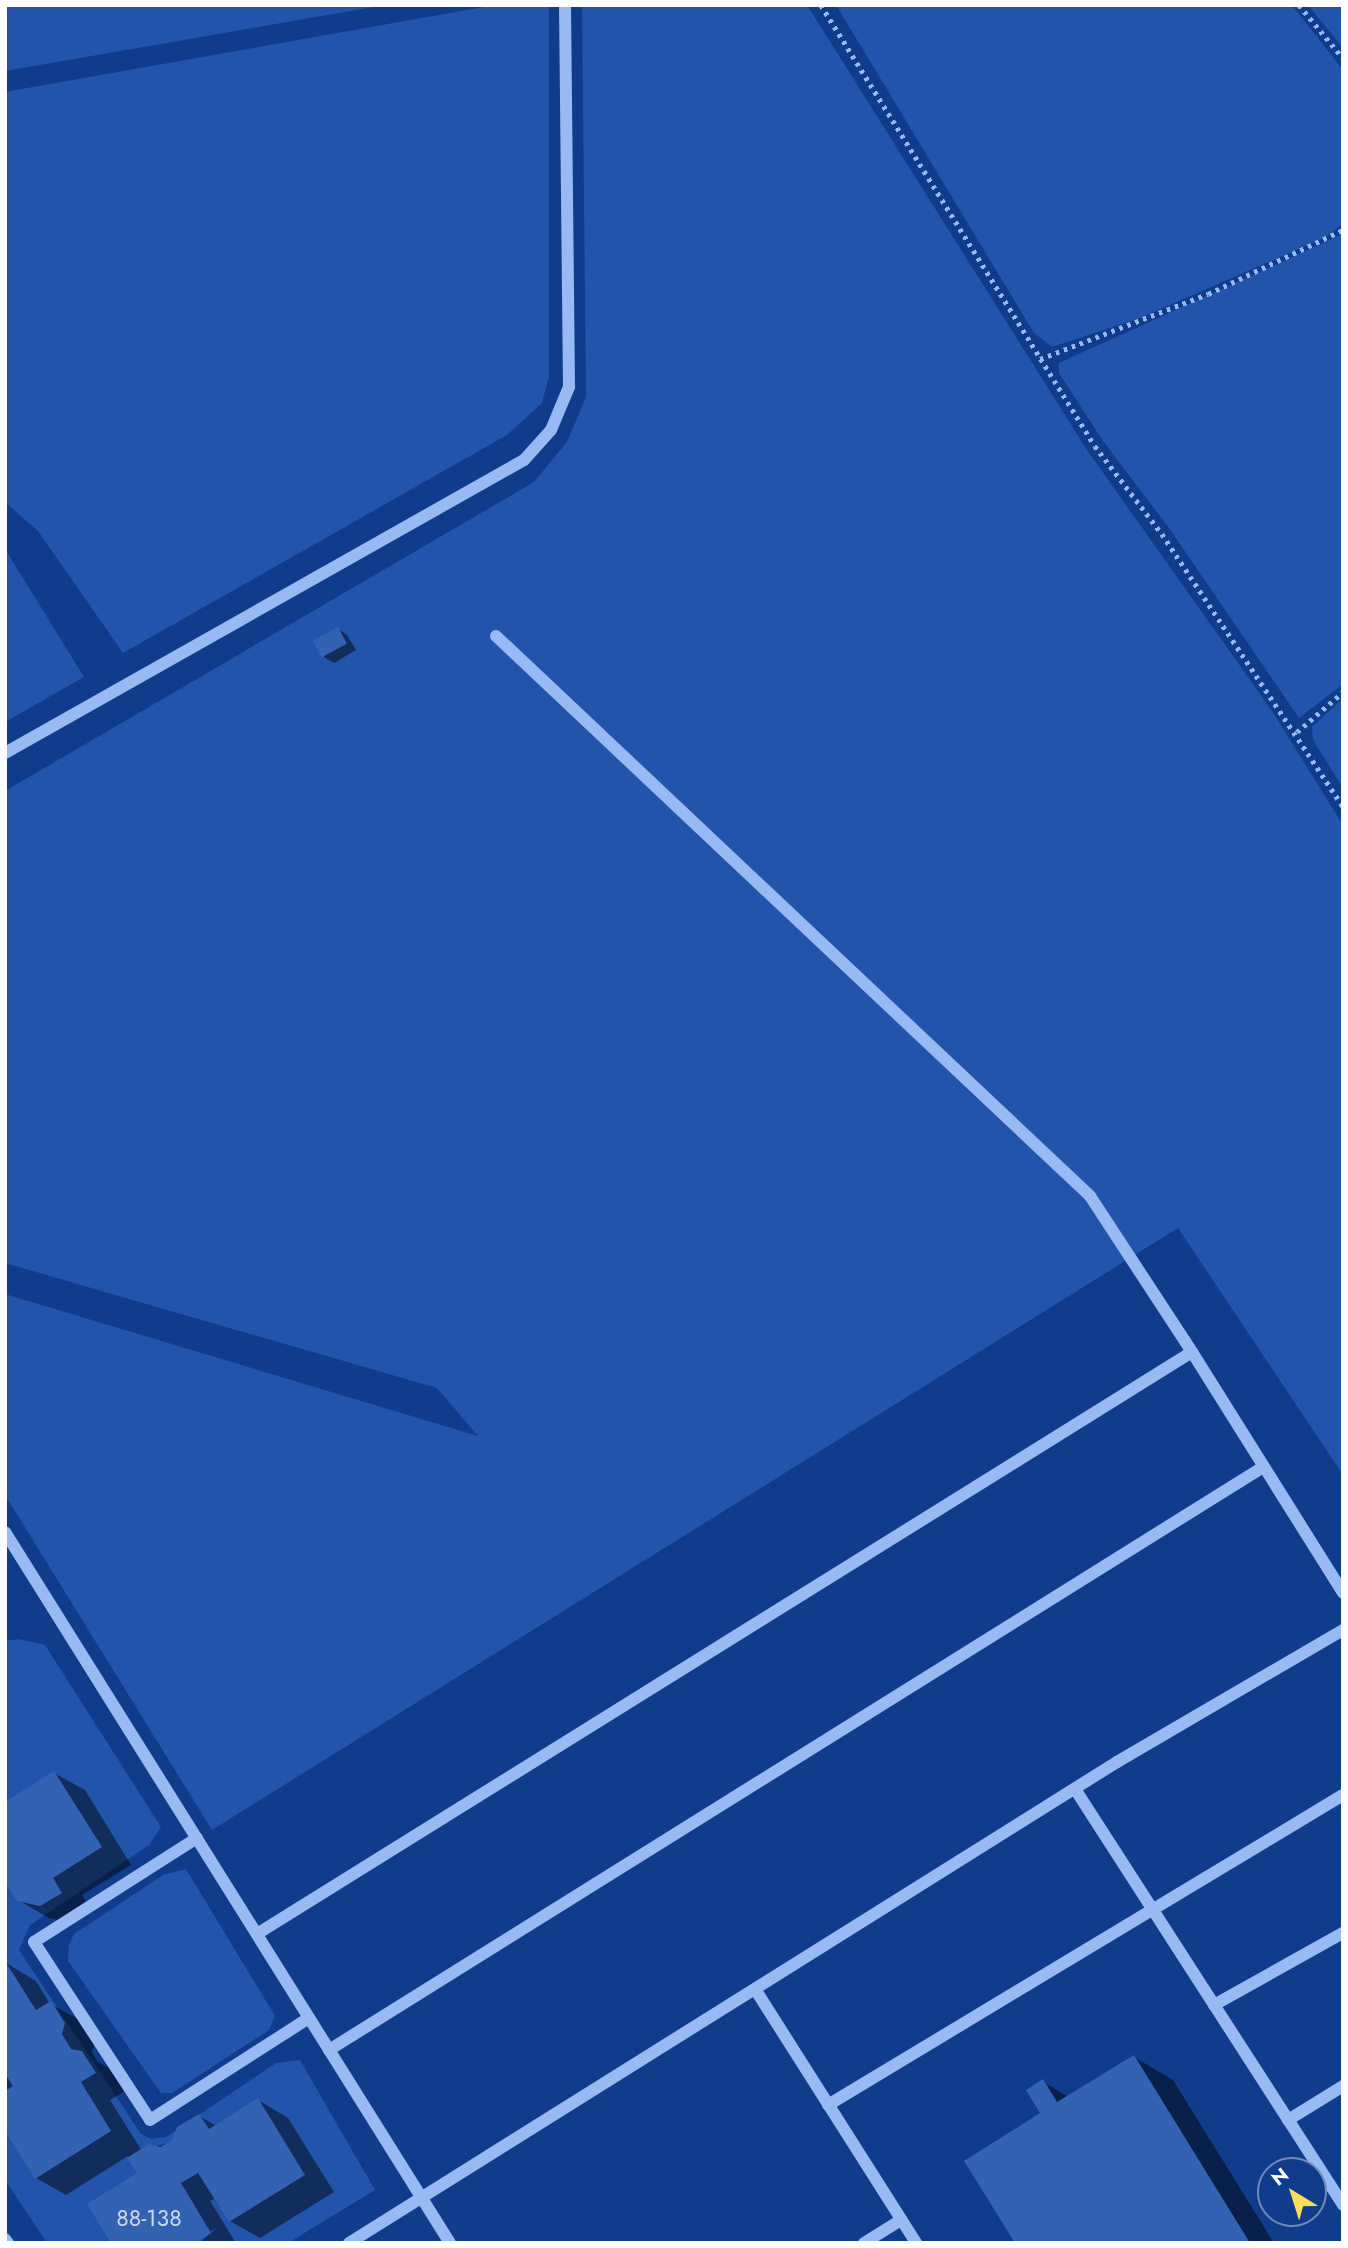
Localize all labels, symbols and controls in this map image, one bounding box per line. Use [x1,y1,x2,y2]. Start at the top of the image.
north arrow [1257,2157,1327,2227]
text: N [1266,2161,1294,2192]
house number: 88-138 [116,2204,182,2232]

